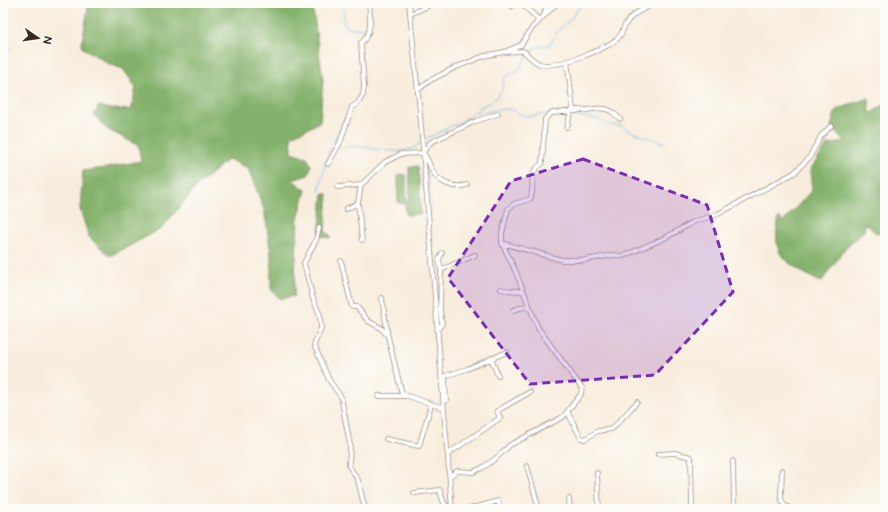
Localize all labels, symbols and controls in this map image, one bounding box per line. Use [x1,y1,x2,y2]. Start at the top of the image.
north arrow [18,18,58,58]
text: N [40,35,55,46]

